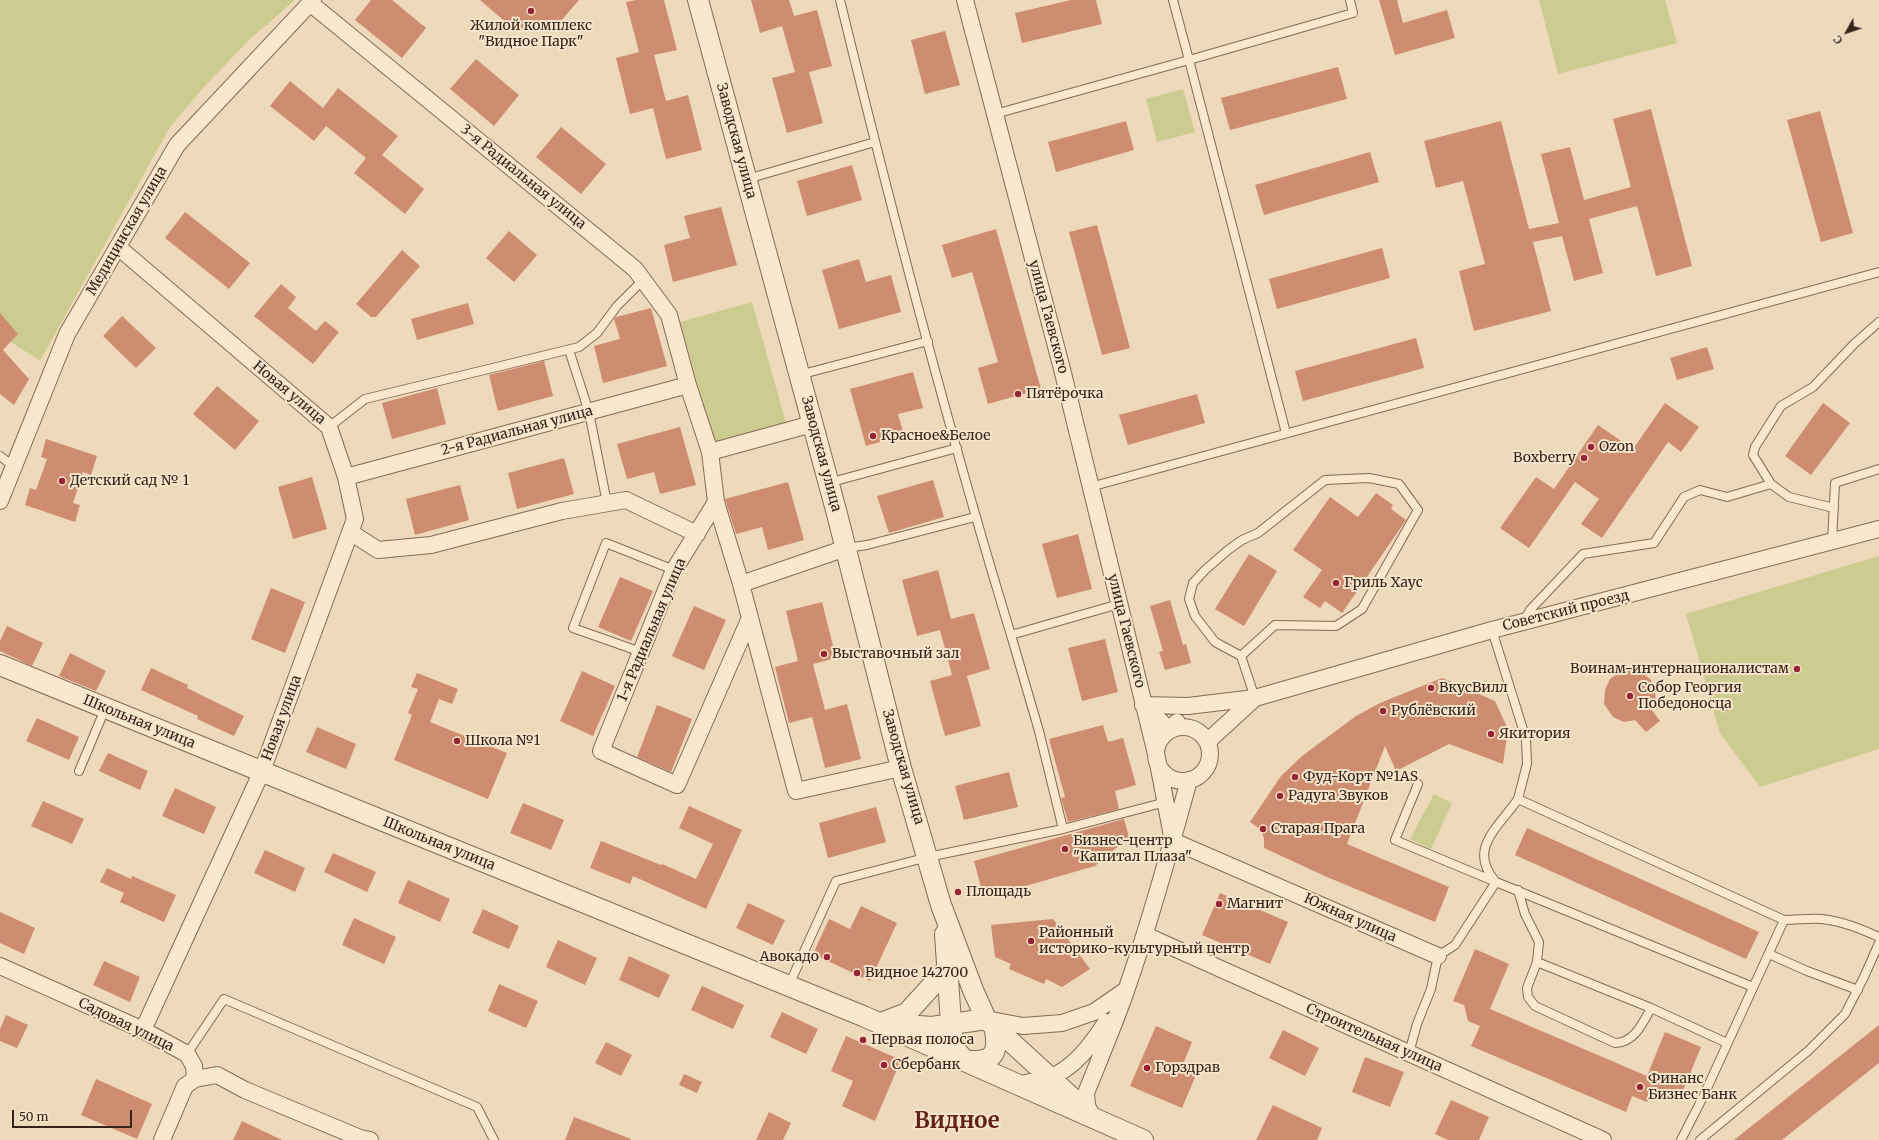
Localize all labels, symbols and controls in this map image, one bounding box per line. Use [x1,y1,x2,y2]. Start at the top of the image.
marker: Жилой комплекс "Видное Парк" [526,6,536,16]
north arrow [1827,12,1867,52]
place label: Жилой комплекс "Видное Парк" [470,18,592,50]
text: С [1830,32,1846,47]
street label: Заводская улица [712,81,760,201]
street label: 3-я Радиальная улица [457,121,589,233]
street label: Медицинская улица [83,164,171,298]
street label: улица Гаевского [1025,258,1071,376]
street label: Новая улица [249,358,329,428]
place label: Пятёрочка [1026,386,1103,402]
marker: Пятёрочка [1013,389,1023,399]
street label: Заводская улица [797,394,845,514]
street label: 2-я Радиальная улица [439,403,595,459]
place label: Красное&Белое [881,428,991,444]
marker: Красное&Белое [868,431,878,441]
place label: Ozon [1599,439,1634,455]
marker: Ozon [1586,442,1596,452]
place label: Boxberry [1513,450,1576,466]
marker: Boxberry [1579,453,1589,463]
place label: Детский сад № 1 [70,473,189,489]
marker: Детский сад № 1 [57,476,67,486]
street label: 1-я Радиальная улица [614,556,690,704]
street label: улица Гаевского [1104,572,1148,690]
place label: Гриль Хаус [1344,575,1423,591]
marker: Гриль Хаус [1331,578,1341,588]
street label: Советский проезд [1501,587,1631,635]
place label: Выставочный зал [832,646,959,662]
marker: Выставочный зал [819,649,829,659]
place label: Воинам-интернационалистам [1570,661,1789,677]
marker: Воинам-интернационалистам [1792,664,1802,674]
street label: Новая улица [259,673,305,763]
place label: ВкусВилл [1439,680,1508,696]
place label: Собор Георгия Победоносца [1638,680,1742,712]
marker: ВкусВилл [1426,683,1436,693]
marker: Собор Георгия Победоносца [1625,691,1635,701]
street label: Школьная улица [80,692,198,752]
place label: Рублёвский [1391,703,1476,719]
marker: Рублёвский [1378,706,1388,716]
street label: Заводская улица [879,708,927,826]
place label: Якитория [1499,726,1570,742]
marker: Якитория [1486,729,1496,739]
place label: Школа №1 [465,733,540,749]
marker: Школа №1 [452,736,462,746]
place label: Фуд-Корт №1AS [1303,769,1418,785]
marker: Фуд-Корт №1AS [1290,772,1300,782]
place label: Радуга Звуков [1288,788,1388,804]
marker: Радуга Звуков [1275,791,1285,801]
street label: Школьная улица [380,814,498,874]
place label: Старая Прага [1271,821,1365,837]
marker: Старая Прага [1258,824,1268,834]
place label: Бизнес-центр "Капитал Плаза" [1073,833,1192,866]
marker: Бизнес-центр "Капитал Плаза" [1060,844,1070,854]
place label: Площадь [966,884,1031,900]
marker: Площадь [953,887,963,897]
street label: Южная улица [1301,890,1399,946]
place label: Магнит [1227,896,1283,912]
marker: Магнит [1214,899,1224,909]
place label: Районный историко-культурный центр [1039,925,1250,958]
marker: Районный историко-культурный центр [1026,936,1036,946]
place label: Авокадо [759,949,819,965]
marker: Авокадо [822,952,832,962]
place label: Видное 142700 [865,965,968,981]
marker: Видное 142700 [852,968,862,978]
street label: Садовая улица [75,995,177,1055]
street label: Строительная улица [1303,1000,1445,1076]
place label: Первая полоса [871,1032,974,1048]
marker: Первая полоса [858,1035,868,1045]
place label: Сбербанк [892,1057,960,1073]
marker: Сбербанк [879,1060,889,1070]
place label: Горздрав [1155,1060,1220,1076]
marker: Горздрав [1142,1063,1152,1073]
place label: Финанс Бизнес Банк [1648,1071,1737,1104]
marker: Финанс Бизнес Банк [1635,1082,1645,1092]
scale bar [14,1102,134,1128]
text: 50 m [19,1109,48,1124]
district label: Видное [914,1109,1000,1135]

